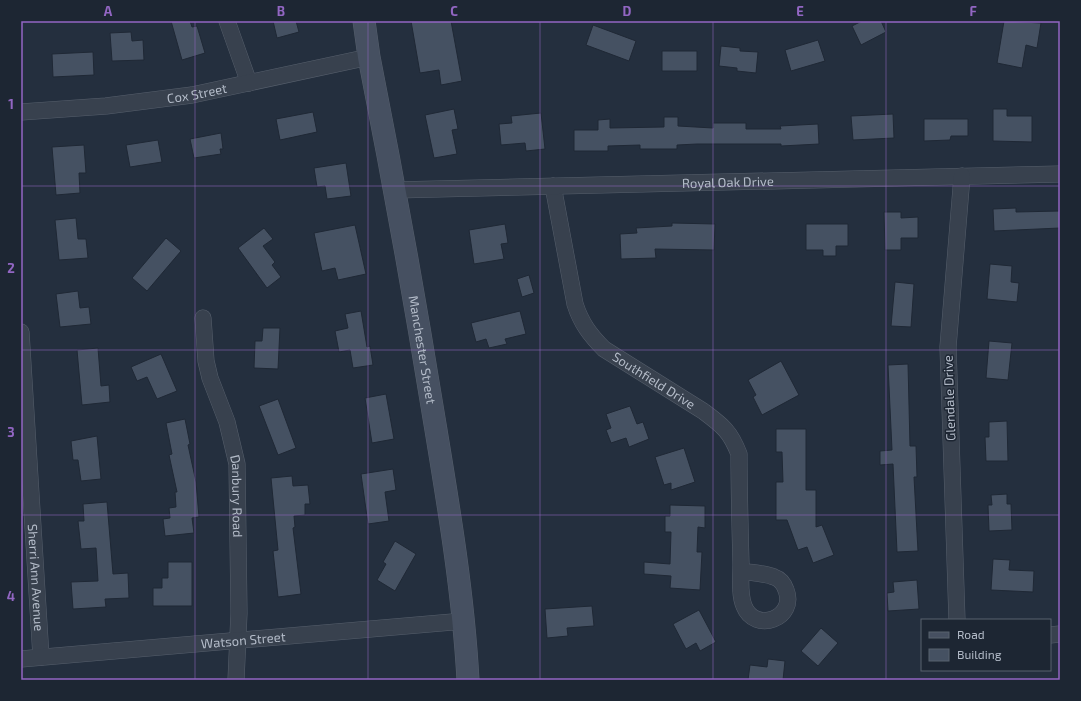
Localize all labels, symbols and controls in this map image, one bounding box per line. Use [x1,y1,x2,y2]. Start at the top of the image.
text: A [104,3,113,19]
text: B [277,3,285,19]
text: C [450,3,458,19]
text: D [623,3,632,19]
text: E [796,3,804,19]
text: F [969,3,977,19]
street label: Cox Street [166,80,228,106]
text: 1 [8,96,14,112]
street label: Royal Oak Drive [682,173,774,191]
text: 2 [7,260,15,276]
street label: Manchester Street [406,294,440,405]
street label: Southfield Drive [610,348,698,412]
street label: Glendale Drive [940,355,958,441]
text: 3 [7,424,15,440]
street label: Danbury Road [227,453,246,538]
street label: Sherri Ann Avenue [25,523,47,632]
text: 4 [7,588,15,604]
legend [921,619,1051,671]
text: Road [957,627,985,641]
street label: Watson Street [200,628,286,652]
text: Building [957,647,1002,661]

